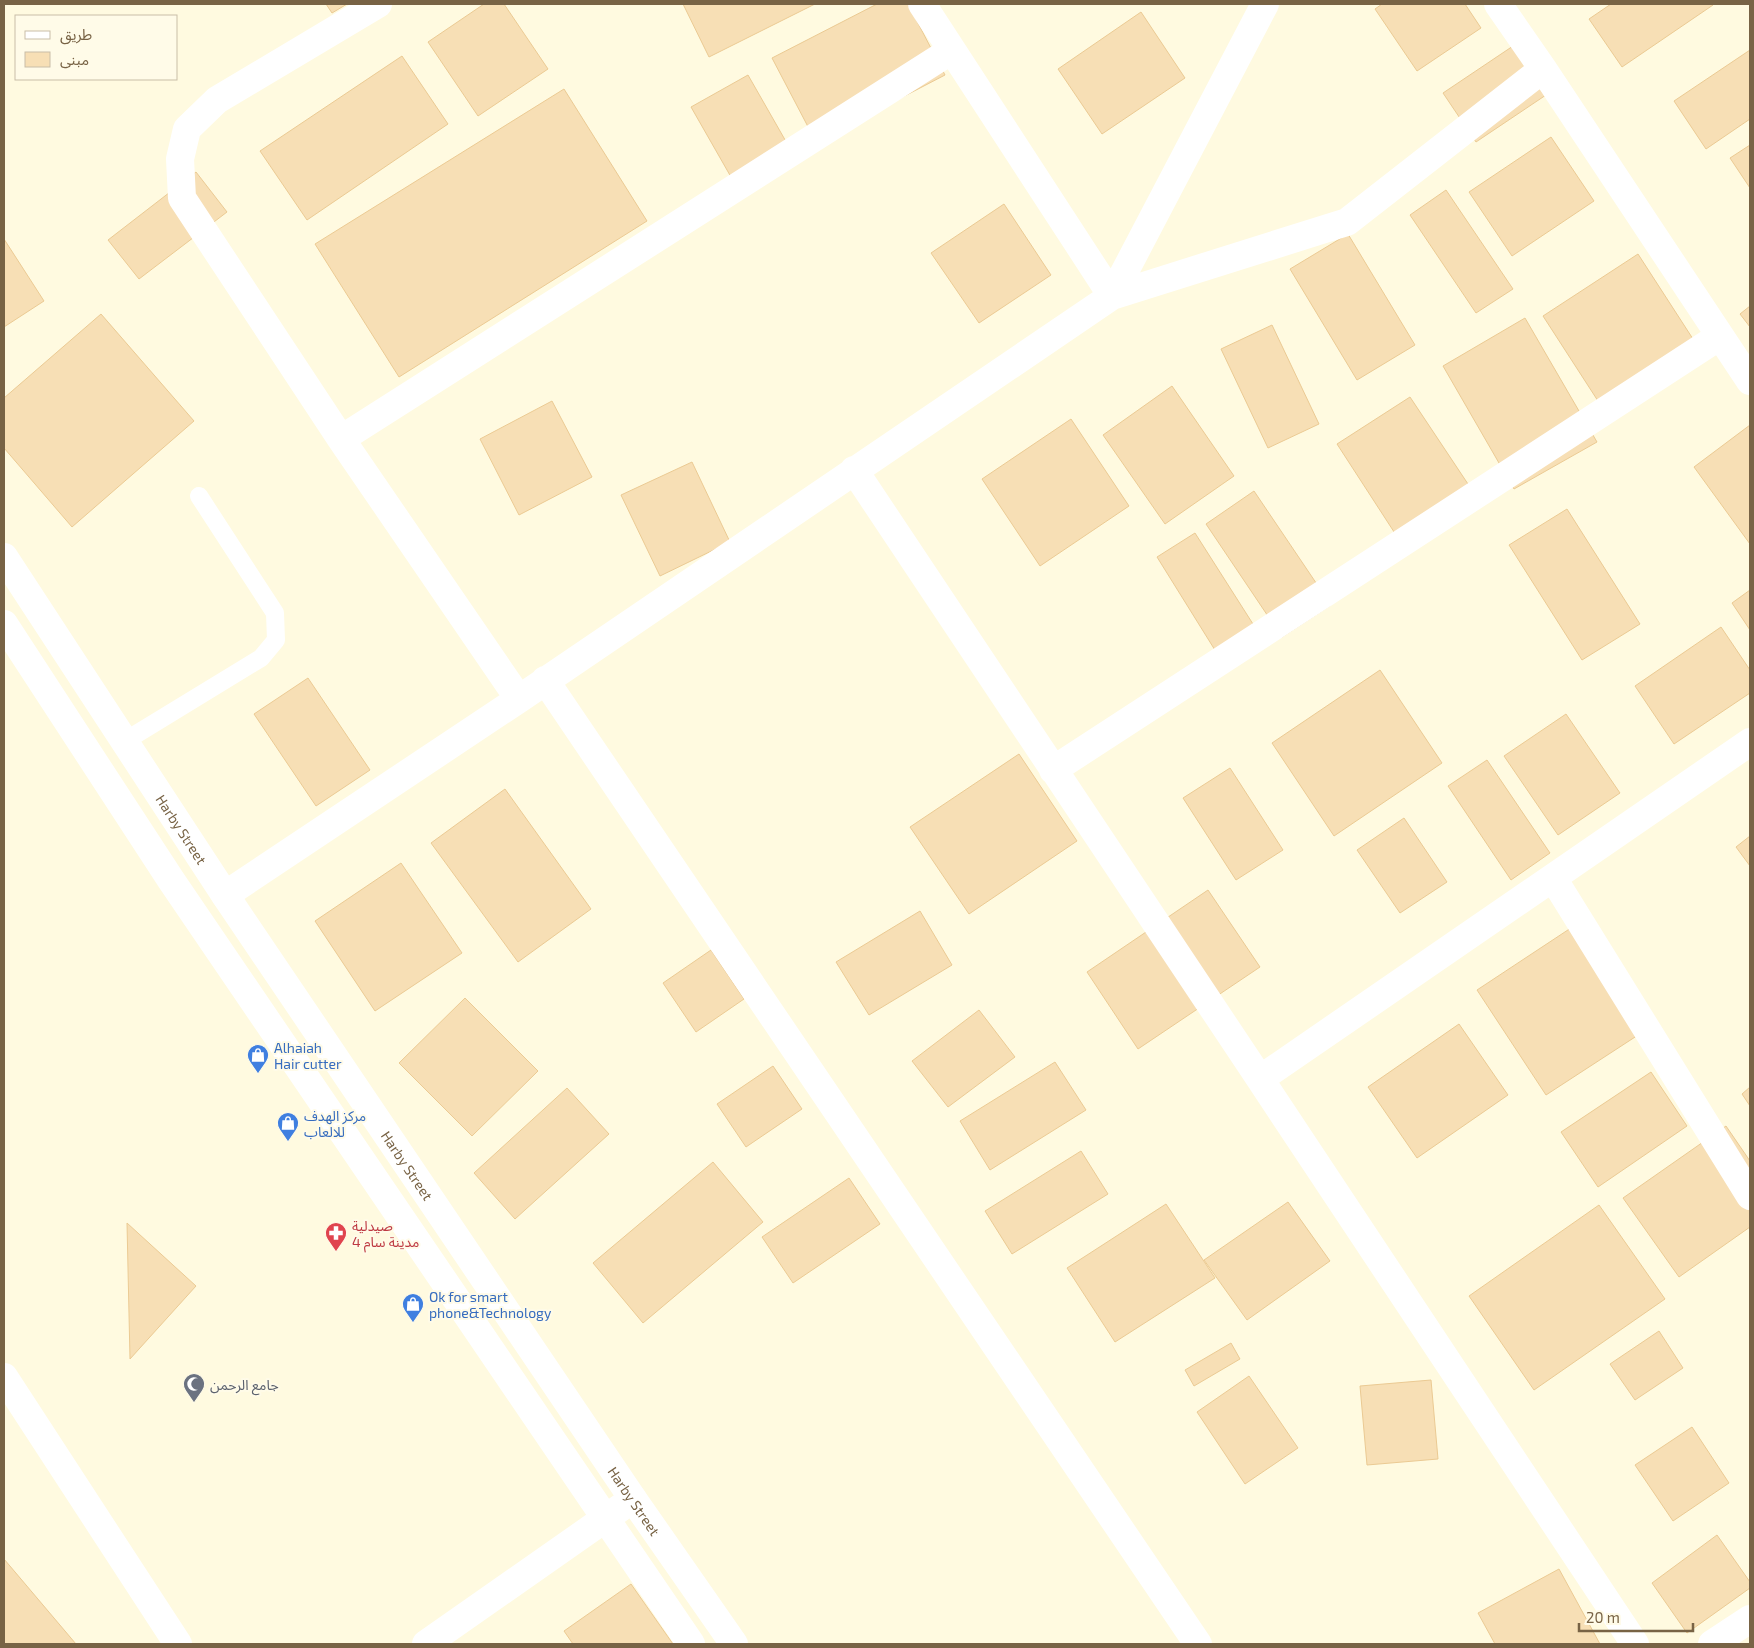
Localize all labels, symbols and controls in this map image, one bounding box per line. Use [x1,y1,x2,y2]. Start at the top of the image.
legend [15,15,178,80]
text: طريق [60,25,92,45]
text: مبنى [60,50,89,69]
street label: Harby Street [153,791,211,867]
place label: Alhaiah Hair cutter [274,1039,342,1072]
shop icon: Alhaiah Hair cutter [246,1043,270,1074]
place label: مركز الهدف للالعاب [304,1107,366,1140]
shop icon: مركز الهدف للالعاب [276,1111,300,1142]
street label: Harby Street [378,1127,437,1203]
place label: صيدلية مدينة سام 4 [352,1217,419,1253]
pharmacy icon: صيدلية مدينة سام 4 [324,1221,348,1252]
place label: Ok for smart phone&Technology [429,1288,552,1321]
shop icon: Ok for smart phone&Technology [401,1292,425,1323]
mosque icon: جامع الرحمن [182,1372,206,1403]
place label: جامع الرحمن [210,1376,279,1396]
street label: Harby Street [605,1463,664,1538]
scale bar [1579,1600,1693,1632]
text: 20 m [1586,1608,1620,1626]

